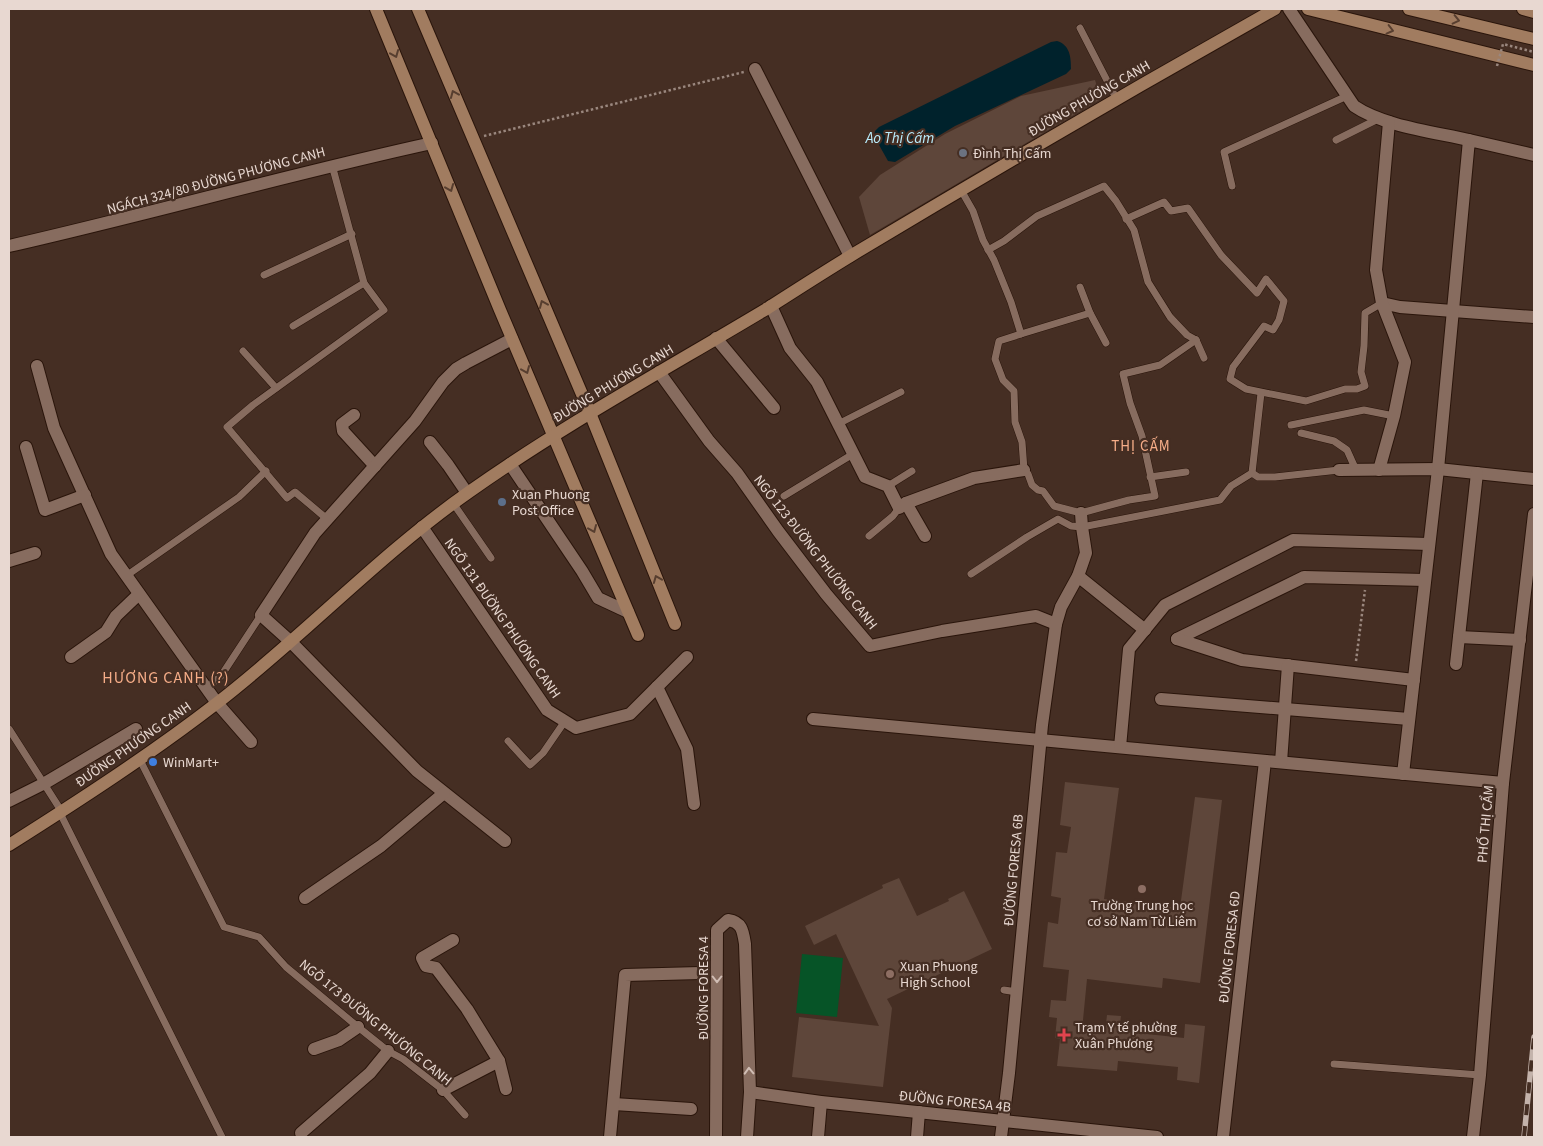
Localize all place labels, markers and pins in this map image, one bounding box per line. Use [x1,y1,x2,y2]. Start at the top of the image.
place label: Đình Thị Cấm [973,144,1051,164]
marker: Đình Thị Cấm [957,147,969,159]
place label: Xuan Phuong Post Office [512,485,590,521]
marker: Xuan Phuong Post Office [496,496,508,508]
place label: WinMart+ [163,753,219,773]
marker: WinMart+ [147,756,159,768]
marker: Trường Trung học cơ sở Nam Từ Liêm [1136,883,1148,895]
place label: Trường Trung học cơ sở Nam Từ Liêm [1087,896,1197,932]
place label: Xuan Phuong High School [900,957,978,993]
marker: Xuan Phuong High School [884,968,896,980]
place label: Trạm Y tế phường Xuân Phương [1075,1018,1177,1054]
marker: Trạm Y tế phường Xuân Phương [1057,1028,1071,1042]

